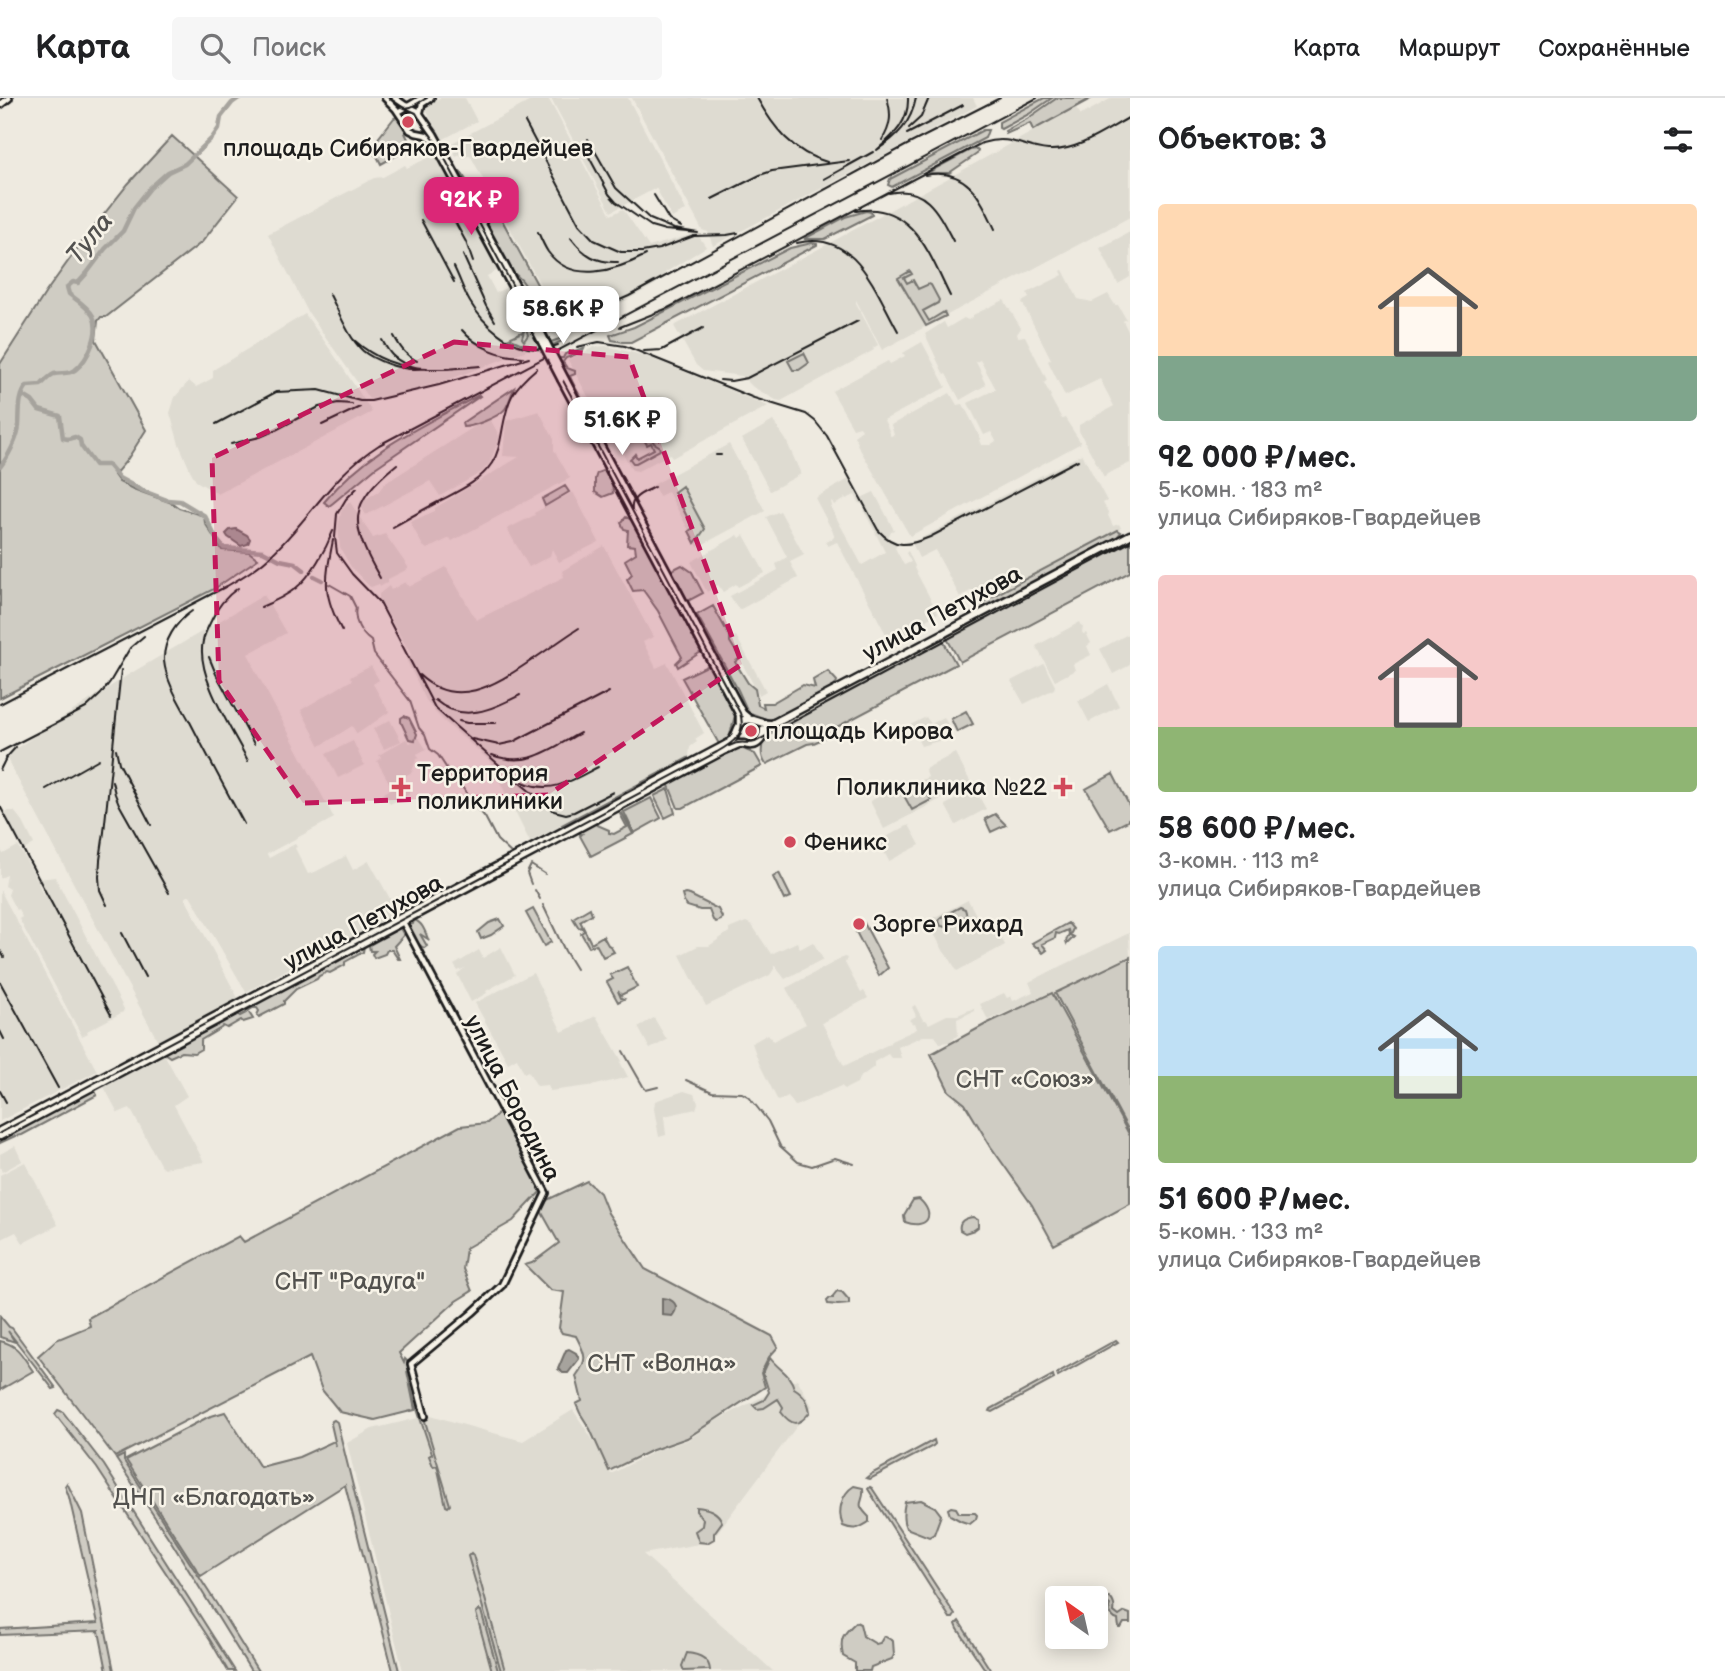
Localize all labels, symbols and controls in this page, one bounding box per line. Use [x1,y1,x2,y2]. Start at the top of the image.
search box [172,17,662,80]
text: Карта [35,28,130,68]
icon: search [196,29,234,67]
text: Поиск [252,33,326,64]
text: Карта [1293,34,1360,63]
text: Маршрут [1398,34,1500,63]
text: Сохранённые [1538,34,1690,63]
marker: площадь Сибиряков-Гвардейцев [400,114,416,130]
icon: filters [1659,121,1697,159]
text: Объектов: 3 [1158,122,1327,158]
place label: площадь Сибиряков-Гвардейцев [223,134,594,163]
pin: 92K ₽ [422,178,520,237]
text: 92K ₽ [440,186,502,214]
water label: Тула [60,207,120,271]
icon: home [1365,249,1491,375]
pin: 58.6K ₽ [498,286,628,346]
text: 58.6K ₽ [522,295,604,323]
pin: 51.6K ₽ [557,398,687,457]
text: 51.6K ₽ [583,406,661,434]
text: 92 000 ₽/мес. [1158,440,1356,476]
text: 5-комн. · 183 m² [1158,476,1323,504]
text: улица Сибиряков-Гвардейцев [1158,504,1481,532]
street label: улица Петухова [858,559,1027,668]
icon: home [1365,620,1491,746]
place label: площадь Кирова [765,717,954,746]
marker: площадь Кирова [743,723,759,739]
place label: Территория поликлиники [417,759,563,816]
place label: Поликлиника №22 [836,773,1047,802]
marker: Территория поликлиники [391,777,411,797]
marker: Поликлиника №22 [1053,777,1073,797]
text: 58 600 ₽/мес. [1158,811,1355,847]
place label: Феникс [804,828,887,857]
marker: Феникс [782,834,798,850]
text: 3-комн. · 113 m² [1158,847,1319,875]
street label: улица Петухова [279,868,448,977]
text: улица Сибиряков-Гвардейцев [1158,875,1481,903]
place label: Зорге Рихард [873,910,1024,939]
marker: Зорге Рихард [851,916,867,932]
icon: home [1365,991,1491,1117]
street label: улица Бородина [458,1010,567,1186]
park label: СНТ «Союз» [956,1065,1094,1094]
text: 51 600 ₽/мес. [1158,1182,1350,1218]
text: 5-комн. · 133 m² [1158,1218,1323,1246]
text: улица Сибиряков-Гвардейцев [1158,1246,1481,1274]
park label: СНТ "Радуга" [275,1267,425,1296]
park label: СНТ «Волна» [587,1349,737,1378]
park label: ДНП «Благодать» [113,1483,315,1512]
north arrow [1045,1586,1108,1648]
map controls [1045,1586,1108,1649]

